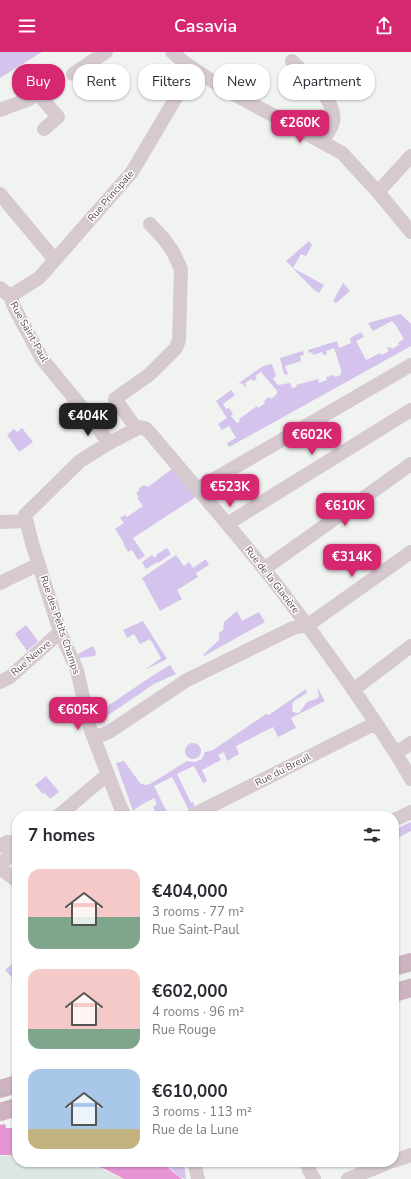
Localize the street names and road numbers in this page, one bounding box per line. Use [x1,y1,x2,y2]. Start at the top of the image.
street label: Rue Principale [85,167,137,225]
street label: Rue Saint-Paul [7,299,51,365]
street label: Rue de la Glacière [241,544,303,616]
street label: Rue des Petits Champs [36,574,84,677]
street label: Rue Neuve [8,637,54,679]
street label: Rue du Breuil [253,750,313,790]

